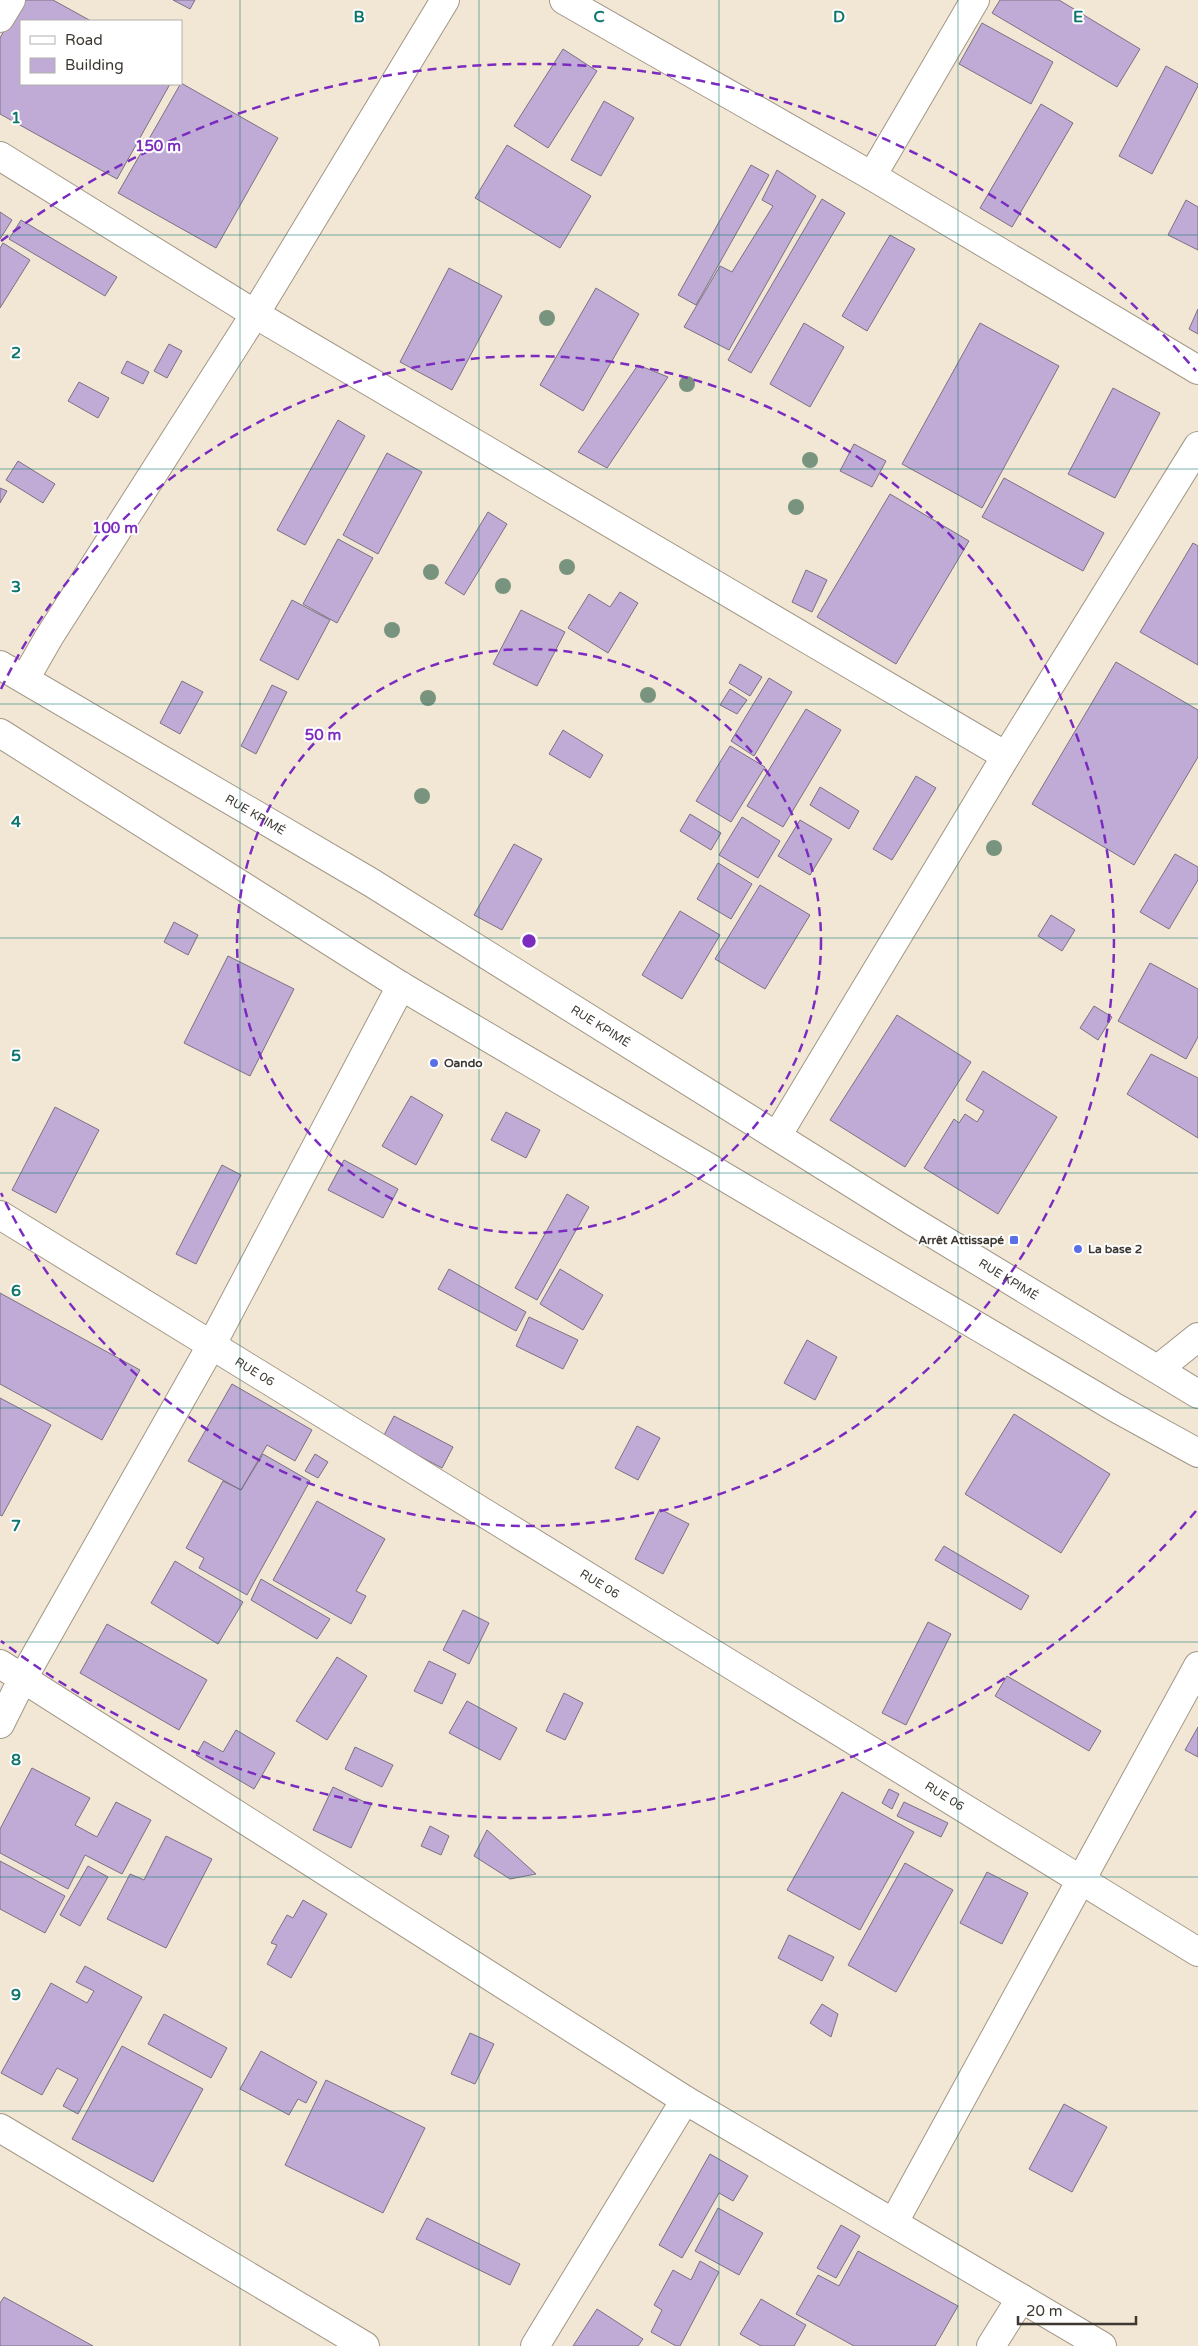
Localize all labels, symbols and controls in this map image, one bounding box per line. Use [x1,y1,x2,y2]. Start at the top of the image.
text: B [353,7,365,27]
text: C [593,7,605,27]
text: D [833,7,845,27]
text: E [1073,7,1083,27]
legend [20,20,182,85]
text: Road [65,31,103,49]
text: Building [65,56,124,74]
text: 1 [11,108,21,128]
text: 150 m [135,137,181,155]
text: 2 [11,343,21,363]
text: 100 m [92,519,138,537]
text: 3 [11,577,21,597]
text: 50 m [305,726,341,744]
street label: RUE KPIMÉ [223,792,288,838]
text: 4 [11,812,21,832]
centre of rings [520,932,538,950]
street label: RUE KPIMÉ [569,1002,633,1050]
text: 5 [11,1046,21,1066]
place label: Oando [444,1056,483,1070]
marker: Oando [428,1057,440,1069]
place label: Arrêt Attissapé [918,1233,1004,1248]
marker: Arrêt Attissapé [1008,1234,1020,1246]
place label: La base 2 [1088,1242,1142,1256]
marker: La base 2 [1072,1243,1084,1255]
street label: RUE KPIMÉ [976,1256,1041,1303]
text: 6 [11,1281,21,1301]
street label: RUE 06 [232,1354,277,1389]
text: 7 [11,1516,21,1536]
street label: RUE 06 [577,1567,622,1601]
text: 8 [11,1750,21,1770]
street label: RUE 06 [922,1779,967,1813]
text: 9 [11,1985,21,2005]
scale bar [1018,2294,1136,2326]
text: 20 m [1026,2302,1063,2320]

